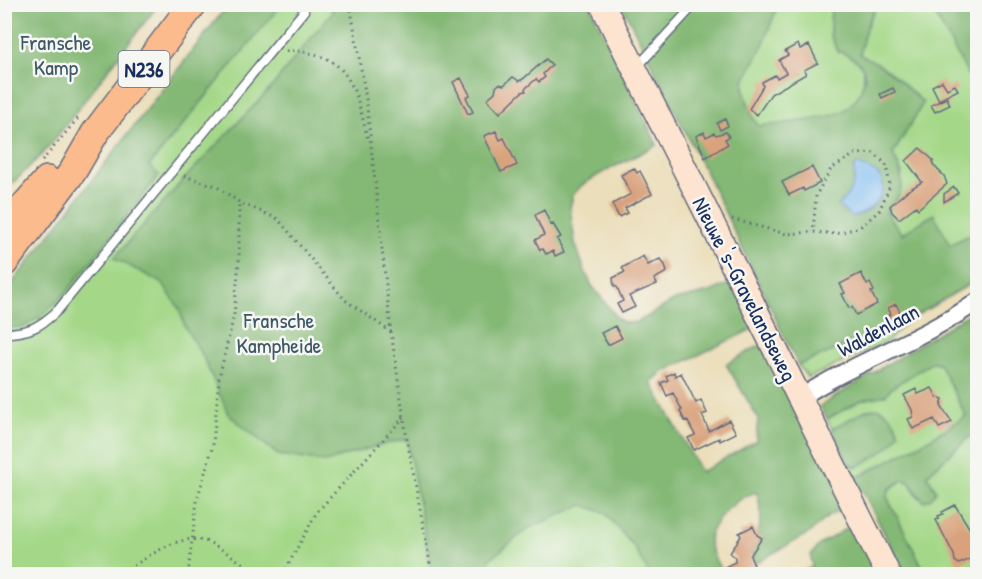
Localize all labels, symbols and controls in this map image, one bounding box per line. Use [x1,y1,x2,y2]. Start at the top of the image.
park label: Fransche Kamp [20,27,91,82]
road number: N236 [118,51,170,87]
street label: Nieuwe 's-Gravelandseweg [685,192,805,386]
street label: Waldenlaan [832,296,924,364]
park label: Fransche Kampheide [237,305,322,360]

